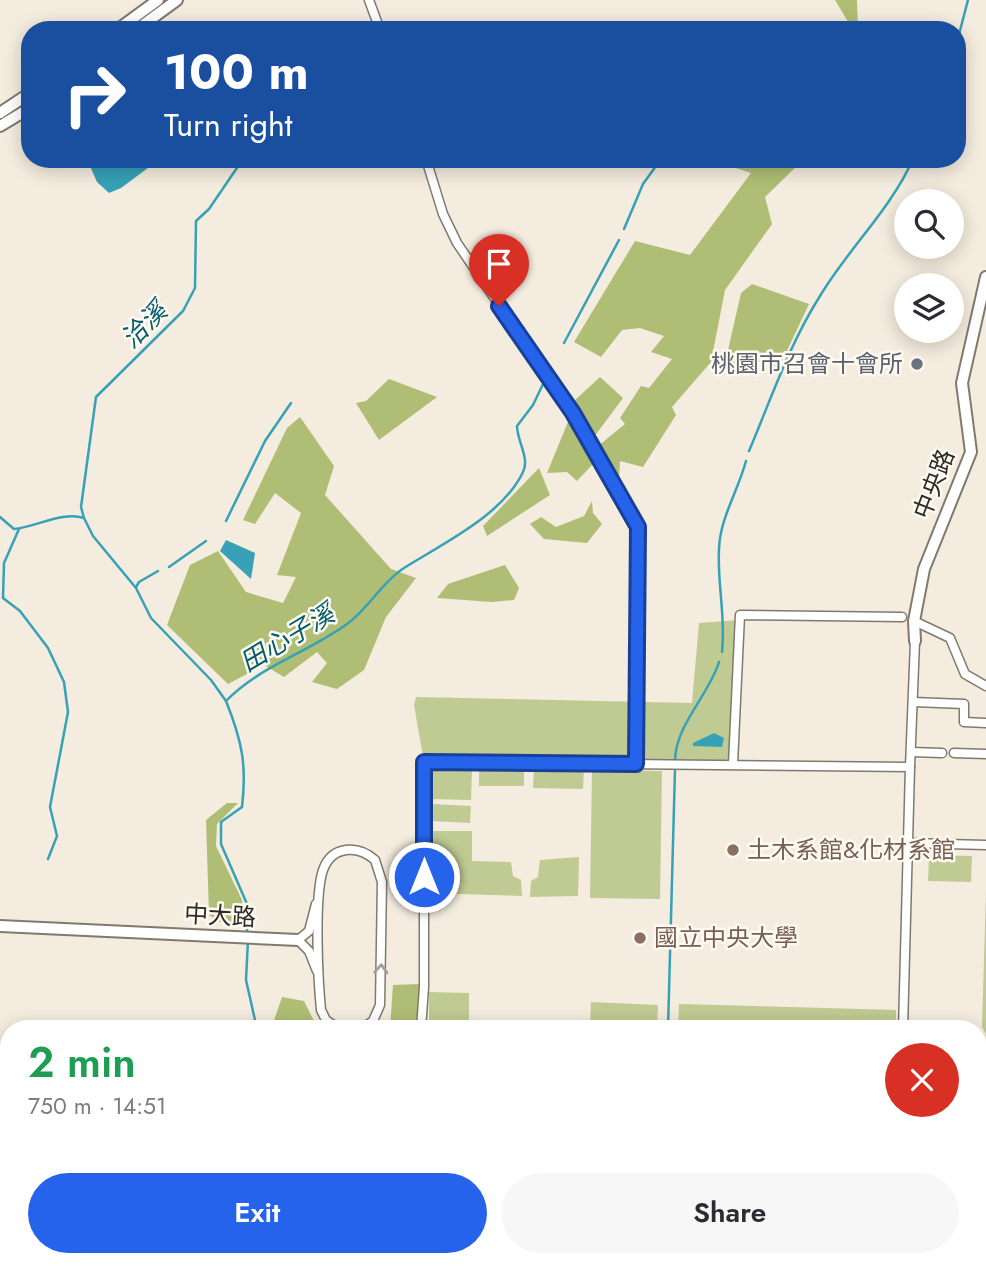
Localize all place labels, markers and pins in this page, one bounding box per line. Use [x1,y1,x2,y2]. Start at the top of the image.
pin [469,234,529,306]
place label: 桃園市召會十會所 [711,346,903,381]
marker: 桃園市召會十會所 [909,356,925,372]
place label: 土木系館&化材系館 [747,832,955,867]
marker: 土木系館&化材系館 [725,842,741,858]
place label: 國立中央大學 [654,920,798,955]
marker: 國立中央大學 [632,930,648,946]

